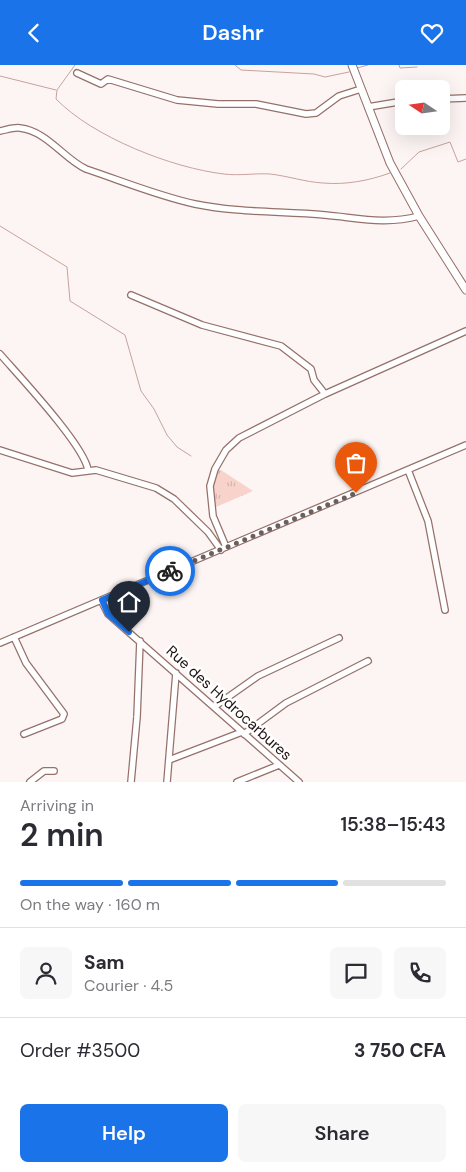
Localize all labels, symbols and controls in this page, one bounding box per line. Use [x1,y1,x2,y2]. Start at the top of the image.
text: Dashr [202,18,264,47]
icon: back [20,19,48,47]
icon: heart [418,19,446,47]
north arrow [395,80,450,135]
map controls [395,80,450,135]
pin [335,442,377,493]
icon: bag [342,449,370,477]
courier [145,546,195,596]
icon: bike [156,557,184,585]
pin [108,581,150,632]
icon: home [115,588,143,616]
street label: Rue des Hydrocarbures [162,641,296,765]
text: Arriving in [20,795,94,816]
text: 15:38–15:43 [340,812,446,837]
text: 2 min [20,814,104,856]
text: On the way · 160 m [20,894,160,915]
button: person [20,947,72,999]
button: chat [330,947,382,999]
button: phone [394,947,446,999]
text: Sam [84,950,125,975]
text: Courier · 4.5 [84,975,173,996]
text: Order #3500 [20,1038,140,1063]
text: 3 750 CFA [354,1038,446,1063]
button: Help [20,1104,228,1162]
button: Share [238,1104,446,1162]

